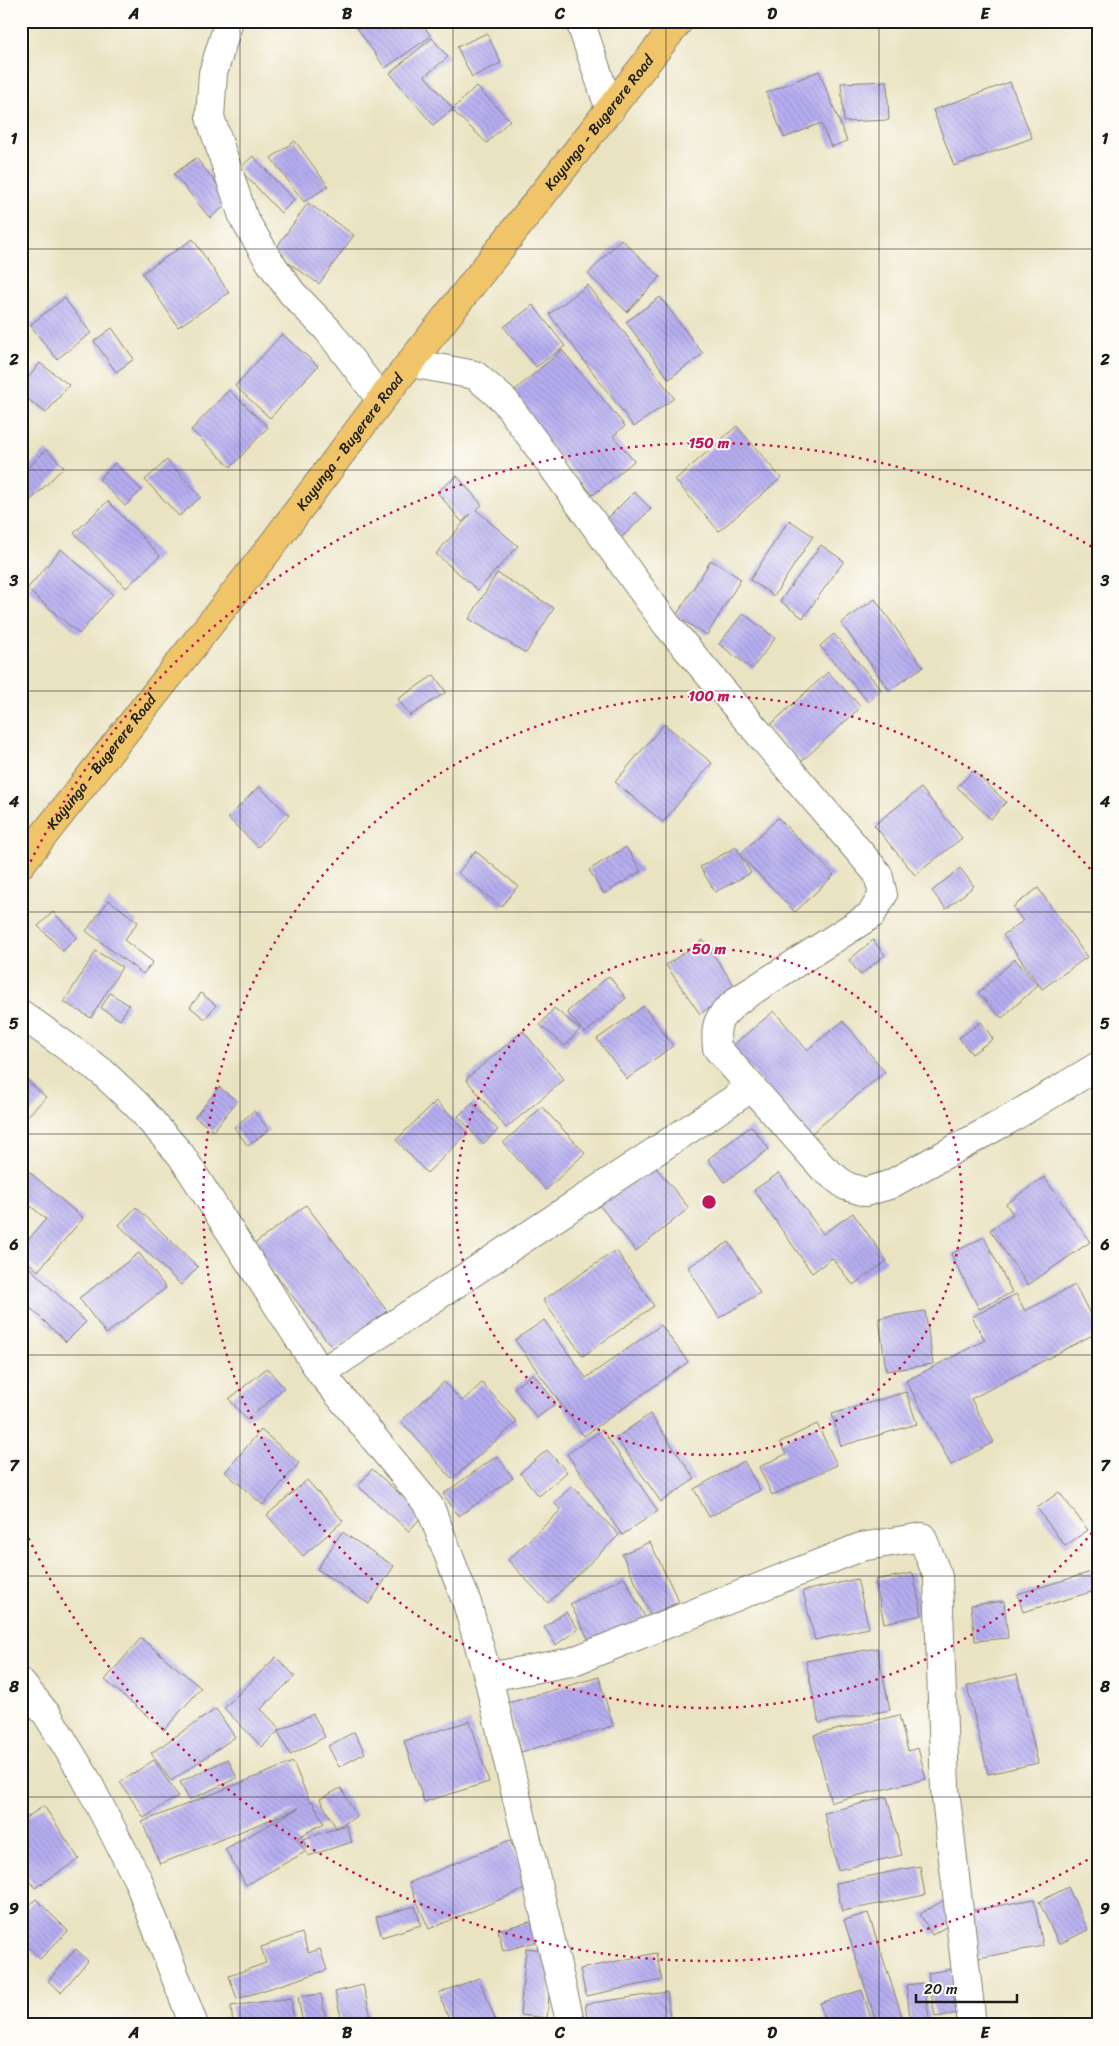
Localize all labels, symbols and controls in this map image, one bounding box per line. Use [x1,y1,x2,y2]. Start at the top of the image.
text: A [128,0,139,28]
text: B [342,0,353,28]
text: C [554,0,566,28]
text: D [767,0,777,28]
text: E [981,0,991,28]
street label: Kayunga - Bugerere Road [537,48,661,196]
text: 1 [11,124,18,153]
text: 1 [1102,124,1109,153]
text: 2 [8,345,19,374]
text: 2 [1099,345,1110,374]
street label: Kayunga - Bugerere Road [289,367,411,516]
text: 150 m [689,430,730,456]
text: 3 [9,566,19,595]
text: 3 [1100,566,1110,595]
text: 100 m [689,683,730,709]
street label: Kayunga - Bugerere Road [40,688,164,835]
text: 4 [8,787,19,816]
text: 4 [1099,787,1110,816]
text: 50 m [692,936,727,962]
text: 5 [9,1009,19,1038]
text: 5 [1100,1009,1110,1038]
centre of rings [700,1193,718,1211]
text: 6 [8,1230,19,1259]
text: 6 [1099,1230,1110,1259]
text: 7 [9,1451,20,1480]
text: 7 [1100,1451,1111,1480]
text: 8 [8,1672,19,1701]
text: 8 [1099,1672,1110,1701]
text: 9 [9,1894,19,1923]
text: 9 [1100,1894,1110,1923]
scale bar [916,1971,1018,2003]
text: 20 m [924,1976,958,2002]
text: A [128,2018,139,2046]
text: B [342,2018,353,2046]
text: C [554,2018,566,2046]
text: D [767,2018,777,2046]
text: E [981,2018,991,2046]

